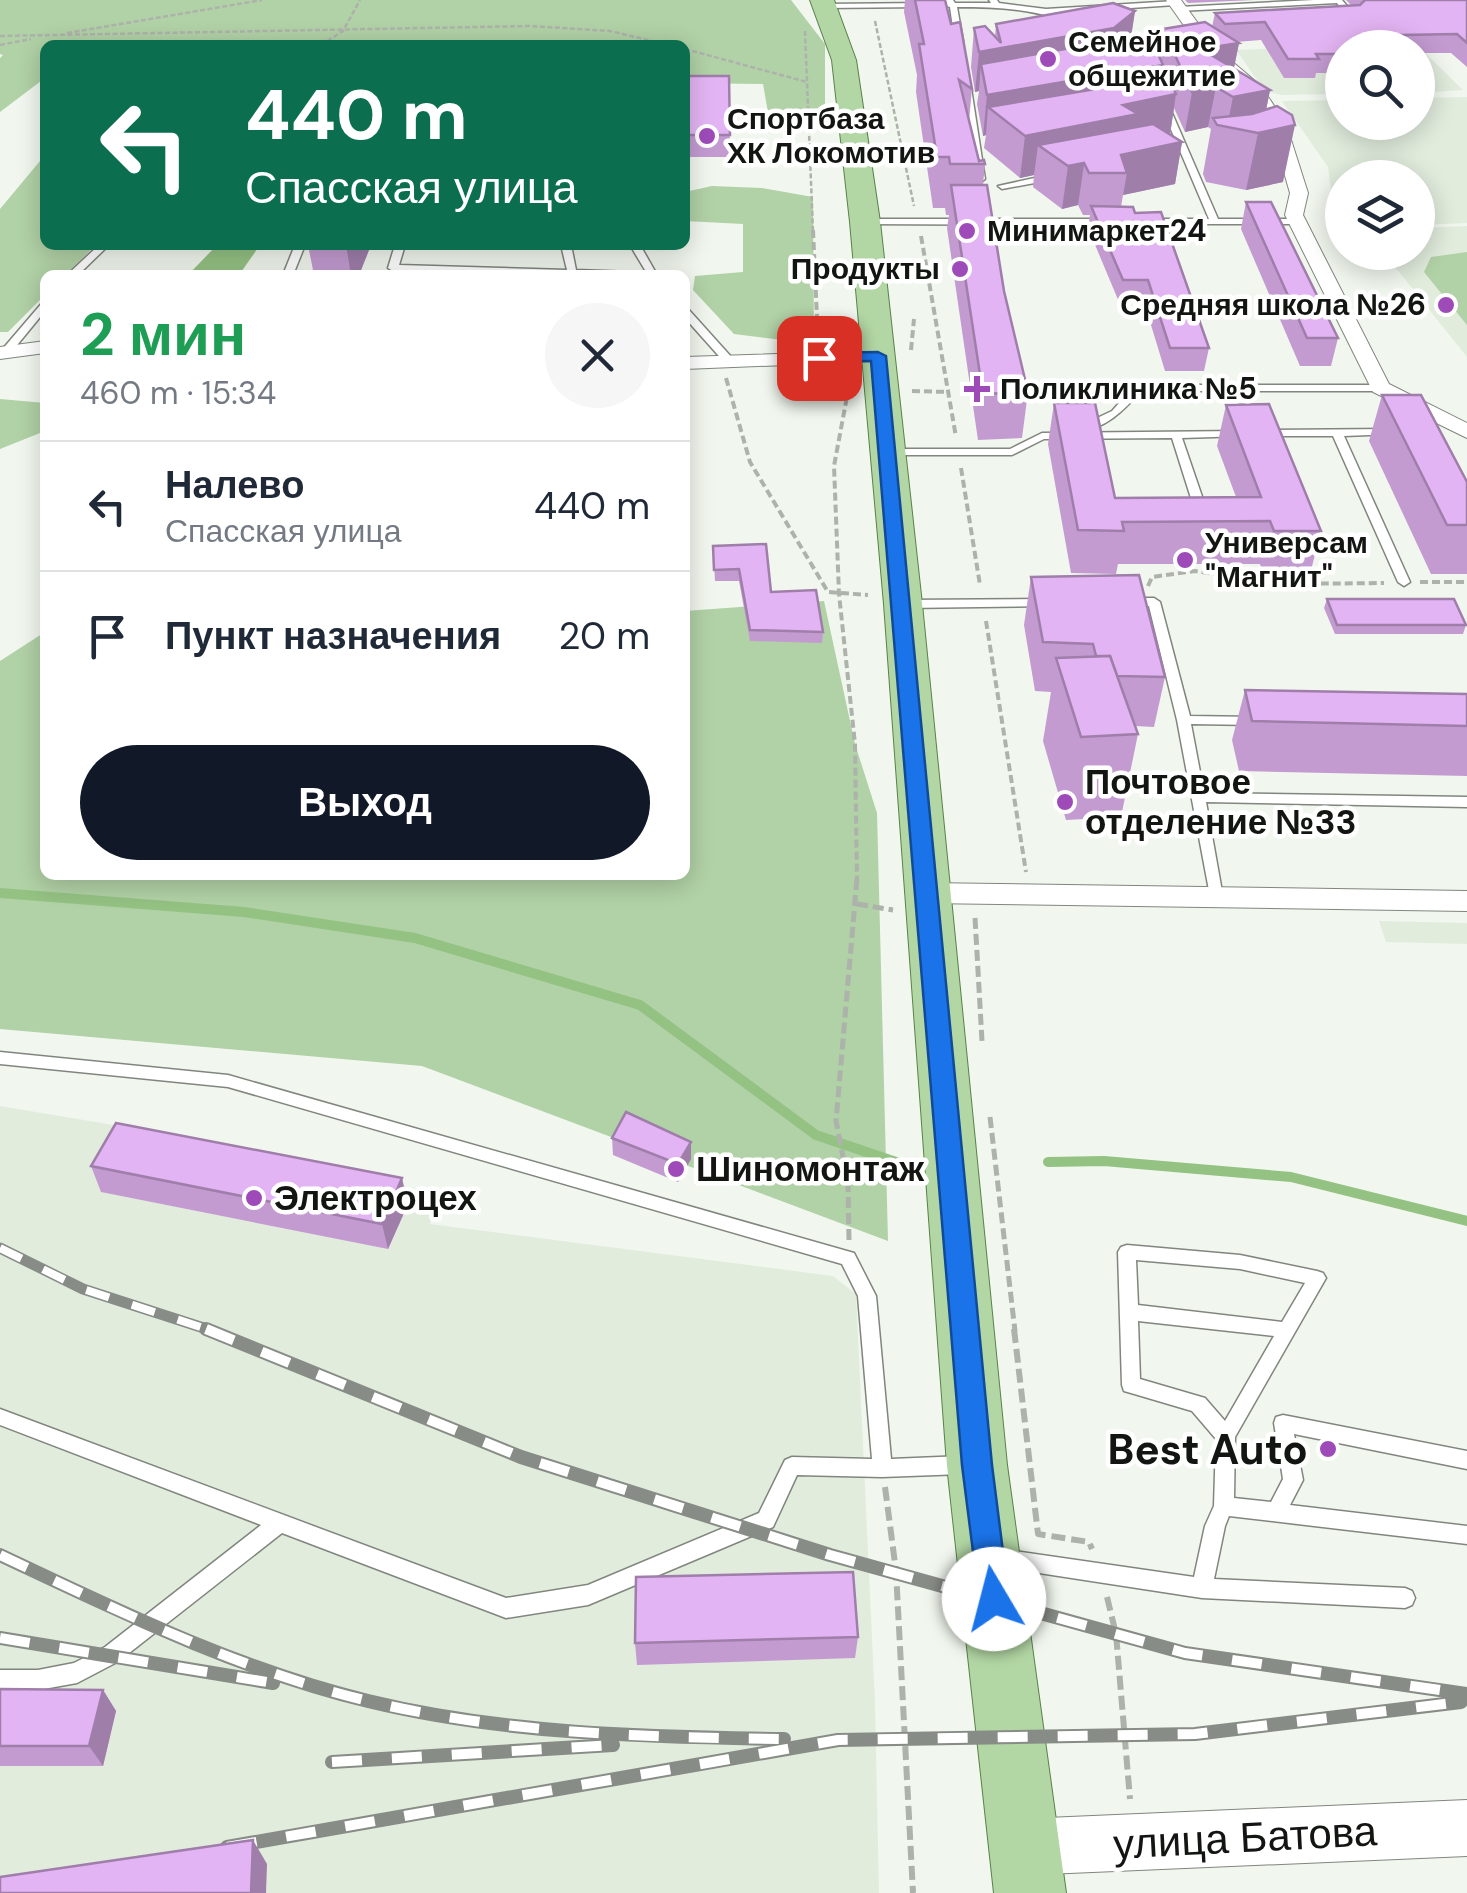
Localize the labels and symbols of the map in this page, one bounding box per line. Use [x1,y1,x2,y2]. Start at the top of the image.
place label: Семейное общежитие [1068,22,1236,95]
marker: Семейное общежитие [1037,48,1059,70]
place label: Спортбаза ХК Локомотив [727,99,935,172]
marker: Спортбаза ХК Локомотив [696,125,718,147]
place label: Минимаркет24 [987,211,1206,250]
marker: Минимаркет24 [956,220,978,242]
place label: Продукты [791,249,940,288]
marker: Продукты [949,258,971,280]
place label: Средняя школа №26 [1120,285,1426,324]
marker: Средняя школа №26 [1435,294,1457,316]
pin [777,316,862,401]
place label: Поликлиника №5 [1000,369,1257,408]
marker: Поликлиника №5 [964,376,990,402]
place label: Универсам "Магнит" [1205,523,1368,596]
marker: Универсам "Магнит" [1174,549,1196,571]
place label: Почтовое отделение №33 [1085,759,1357,845]
marker: Почтовое отделение №33 [1054,791,1076,813]
place label: Шиномонтаж [696,1146,925,1192]
marker: Шиномонтаж [665,1158,687,1180]
place label: Электроцех [274,1175,477,1221]
marker: Электроцех [243,1187,265,1209]
place label: Best Auto [1108,1422,1308,1477]
marker: Best Auto [1317,1438,1339,1460]
position arrow [942,1547,1046,1651]
street label: улица Батова [1112,1803,1379,1872]

